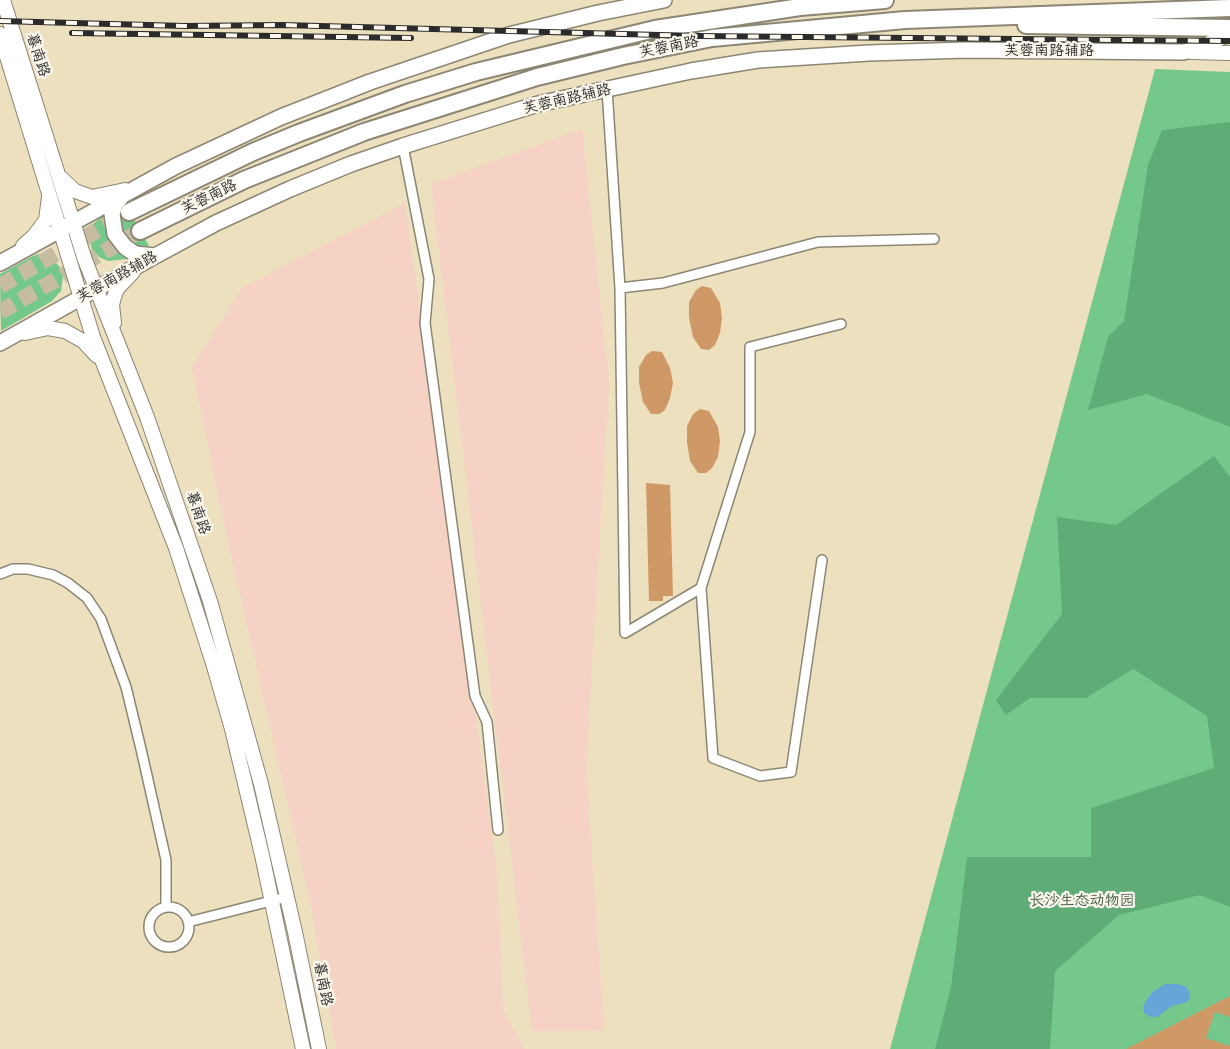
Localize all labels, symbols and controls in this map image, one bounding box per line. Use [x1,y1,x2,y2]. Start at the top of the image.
street label: 暮南路 [22,31,54,79]
street label: 芙蓉南路 [638,32,700,62]
street label: 芙蓉南路辅路 [1004,42,1094,60]
street label: 芙蓉南路辅路 [521,80,613,118]
street label: 芙蓉南路 [178,176,240,218]
street label: 芙蓉南路辅路 [73,247,161,307]
street label: 暮南路 [182,489,214,537]
park label: 长沙生态动物园 [1030,892,1134,910]
street label: 暮南路 [310,960,336,1008]

